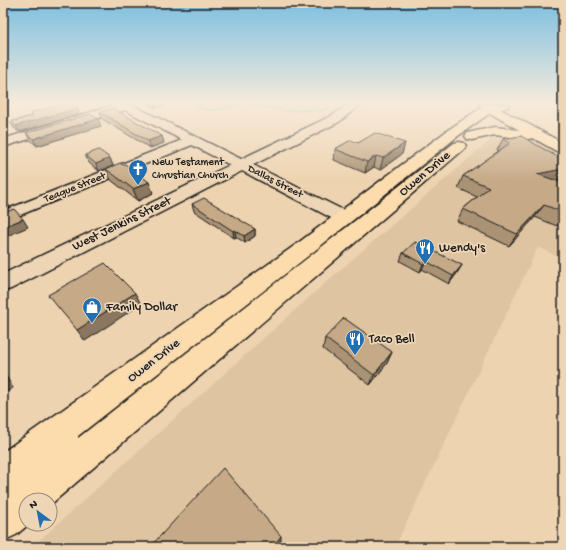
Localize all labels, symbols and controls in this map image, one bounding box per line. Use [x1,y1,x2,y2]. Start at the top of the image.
street label: Owen Drive [396,148,454,200]
place label: New Testament Chrustian Church [152,157,228,182]
church icon: New Testament Chrustian Church [127,158,149,186]
street label: Dallas Street [245,163,306,202]
street label: Teague Street [42,170,109,206]
street label: West Jenkins Street [70,193,175,254]
restaurant icon: Wendy's [414,237,436,265]
place label: Wendy's [439,241,486,256]
shop icon: Family Dollar [81,296,103,324]
place label: Family Dollar [105,300,178,315]
restaurant icon: Taco Bell [344,328,366,356]
place label: Taco Bell [368,332,415,347]
street label: Owen Drive [125,336,183,386]
north arrow [18,492,58,532]
text: N [28,498,40,512]

